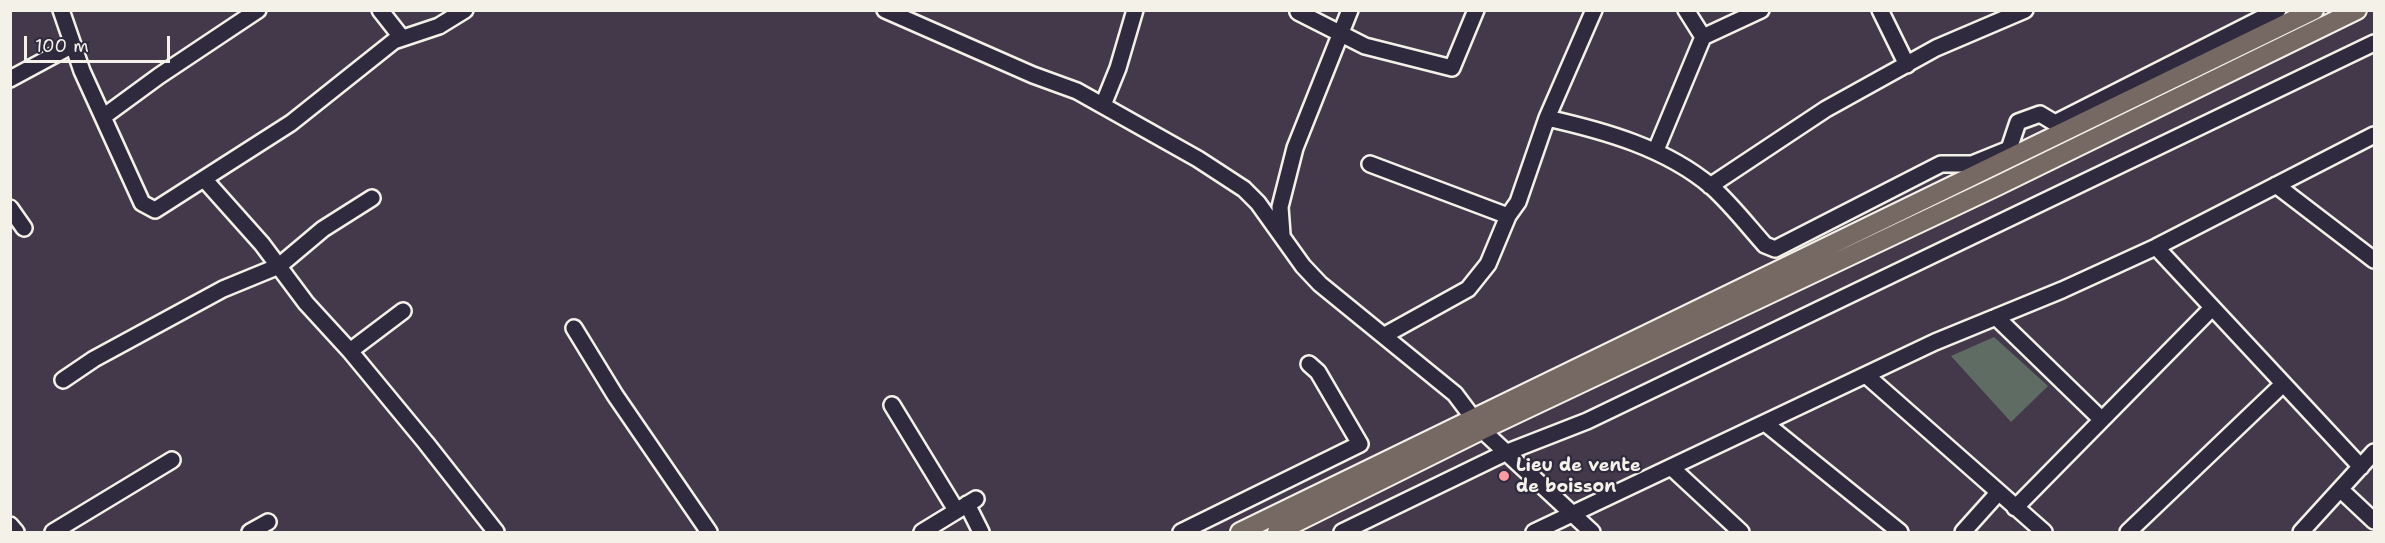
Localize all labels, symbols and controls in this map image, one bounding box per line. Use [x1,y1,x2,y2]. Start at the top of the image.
scale bar [27,24,172,62]
text: 100 m [35,34,89,58]
place label: Lieu de vente de boisson [1516,455,1641,498]
marker: Lieu de vente de boisson [1497,469,1511,483]

